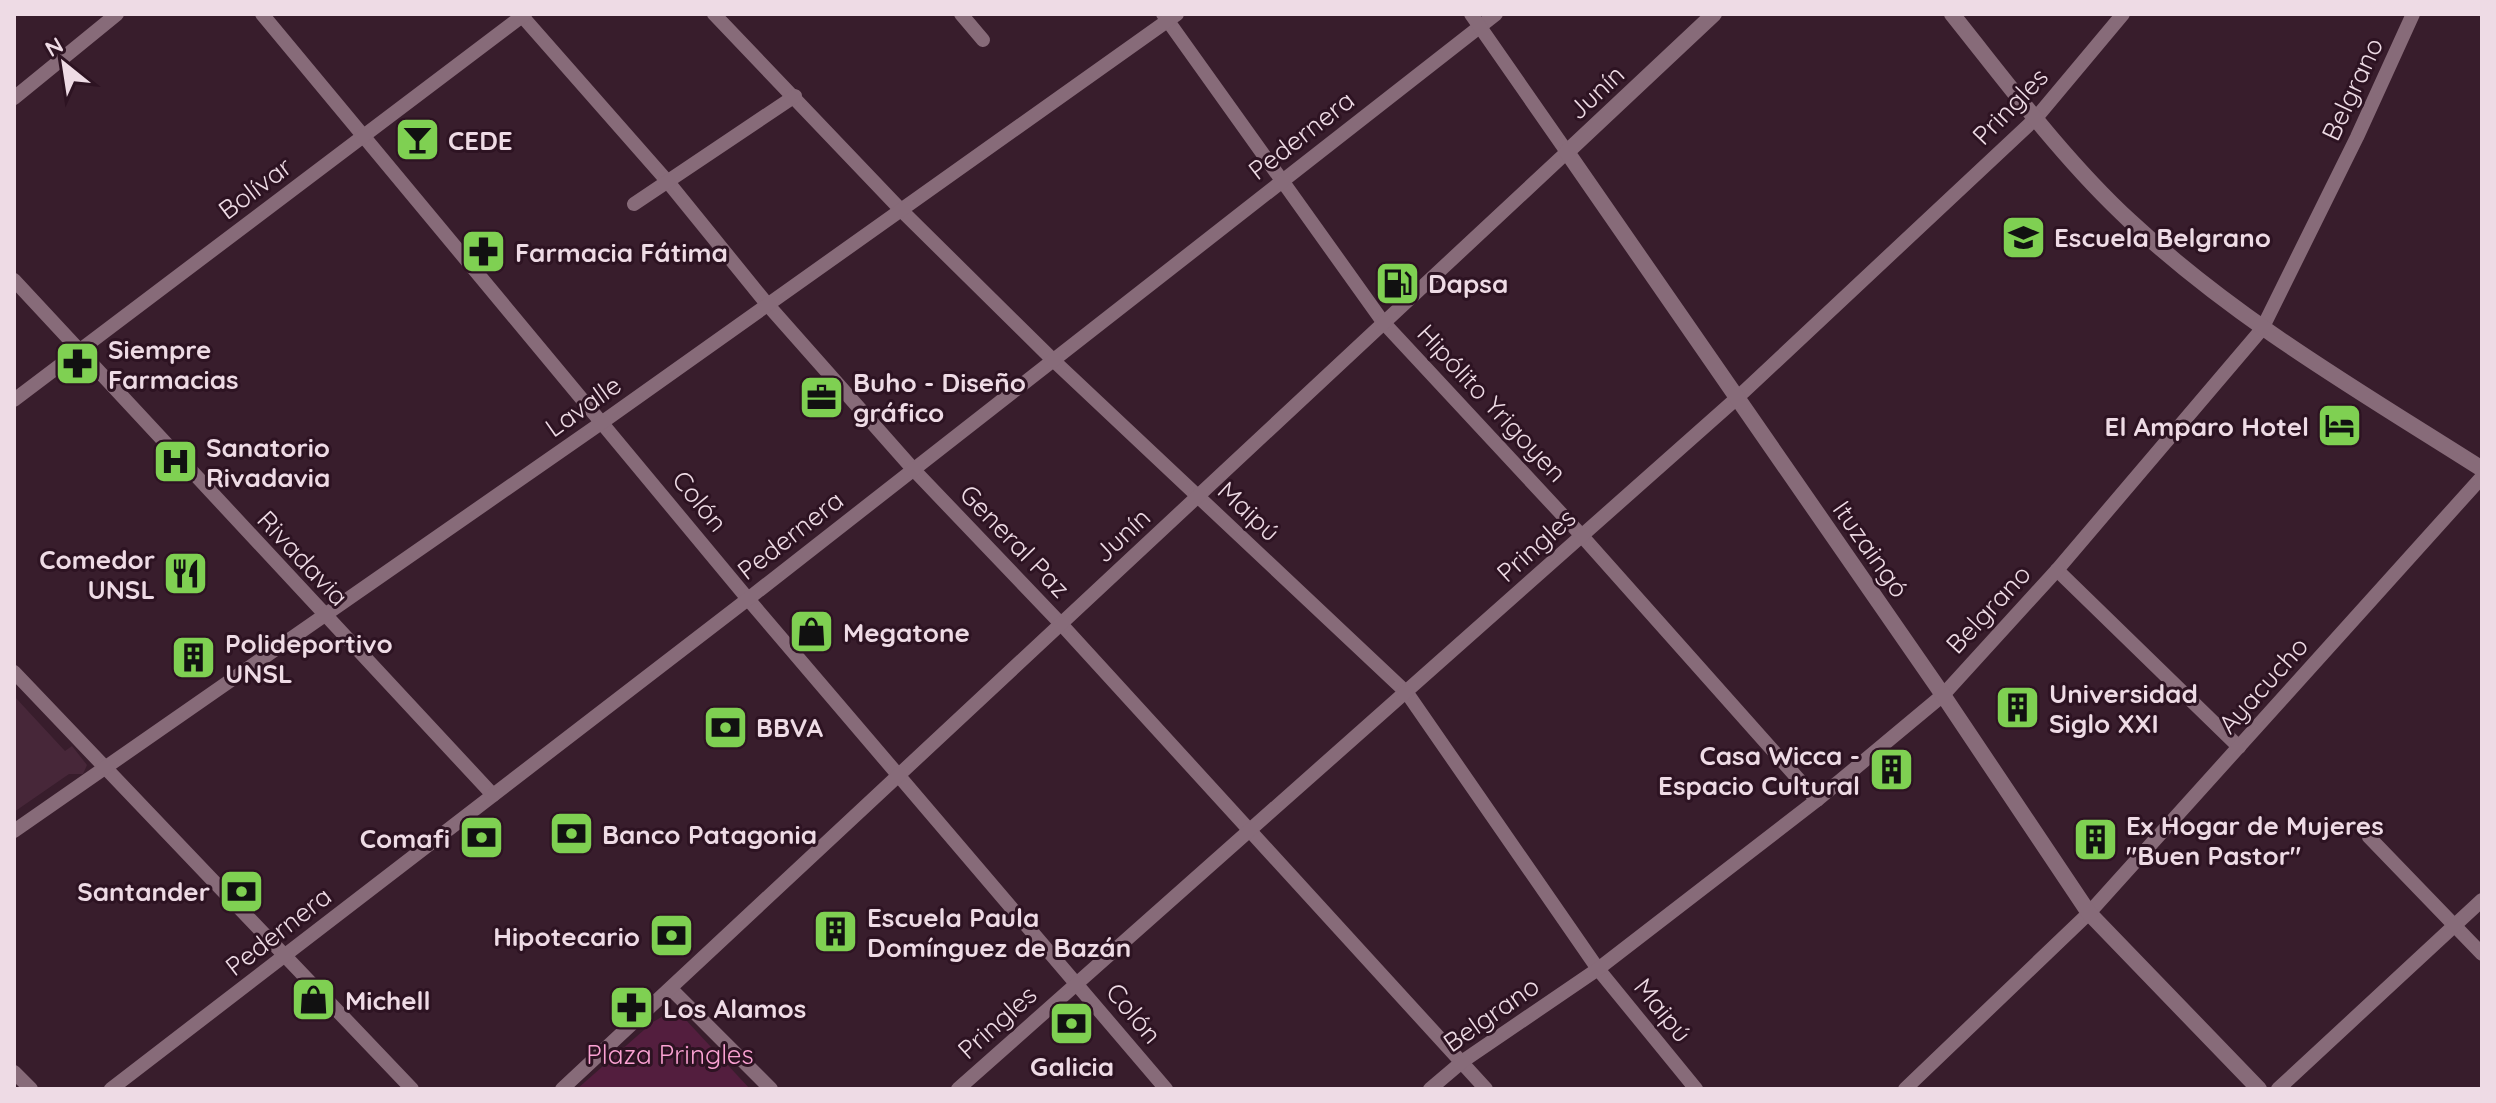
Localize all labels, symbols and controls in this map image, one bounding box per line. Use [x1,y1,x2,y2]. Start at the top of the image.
north arrow [24,24,104,104]
text: N [40,31,68,63]
street label: Belgrano [2314,32,2390,146]
street label: Junín [1561,58,1631,126]
street label: Pringles [1965,60,2055,152]
street label: Pedernera [1241,83,1361,187]
bar icon: CEDE [393,116,441,164]
place label: CEDE [448,124,513,157]
street label: Bolívar [212,150,298,226]
school or university icon: Escuela Belgrano [1999,213,2047,261]
place label: Escuela Belgrano [2054,221,2271,254]
pharmacy icon: Farmacia Fátima [460,228,508,276]
place label: Farmacia Fátima [515,236,728,269]
fuel station icon: Dapsa [1373,259,1421,307]
place label: Dapsa [1428,267,1508,300]
street label: Hipólito Yrigoyen [1410,317,1574,489]
place label: Siempre Farmacias [108,333,239,396]
pharmacy icon: Siempre Farmacias [53,340,101,388]
place label: Buho - Diseño gráfico [853,366,1026,429]
street label: Lavalle [539,368,627,444]
office icon: Buho - Diseño gráfico [798,373,846,421]
hotel icon: El Amparo Hotel [2316,402,2364,450]
place label: El Amparo Hotel [2105,410,2309,443]
place label: Sanatorio Rivadavia [206,431,330,494]
hospital icon: Sanatorio Rivadavia [151,438,199,486]
street label: Colón [665,464,735,538]
street label: Maipú [1211,474,1287,548]
street label: General Paz [953,478,1077,604]
street label: Pedernera [730,483,850,587]
street label: Ituzaingó [1826,494,1916,604]
street label: Junín [1087,501,1157,569]
street label: Pringles [1490,501,1582,589]
street label: Rivadavia [250,503,356,613]
place label: Comedor UNSL [39,543,155,606]
restaurant icon: Comedor UNSL [162,550,210,598]
street label: Belgrano [1939,558,2037,660]
shop icon: Megatone [788,608,836,656]
place label: Megatone [843,616,970,649]
place label: Polideportivo UNSL [225,627,393,690]
street label: Ayacucho [2211,630,2315,740]
building icon: Polideportivo UNSL [170,634,218,682]
place label: Universidad Siglo XXI [2049,677,2198,740]
building icon: Universidad Siglo XXI [1994,684,2042,732]
bank icon: BBVA [701,703,749,751]
place label: BBVA [756,711,824,744]
place label: Casa Wicca - Espacio Cultural [1658,739,1860,802]
building icon: Casa Wicca - Espacio Cultural [1867,746,1915,794]
place label: Ex Hogar de Mujeres "Buen Pastor" [2126,809,2384,872]
bank icon: Banco Patagonia [547,810,595,858]
bank icon: Comafi [457,814,505,862]
building icon: Ex Hogar de Mujeres "Buen Pastor" [2071,816,2119,864]
place label: Banco Patagonia [602,818,817,851]
place label: Comafi [360,822,450,855]
bank icon: Santander [217,867,265,915]
place label: Santander [77,875,210,908]
street label: Pedernera [218,879,338,983]
place label: Escuela Paula Domínguez de Bazán [867,901,1131,964]
building icon: Escuela Paula Domínguez de Bazán [812,908,860,956]
bank icon: Hipotecario [647,912,695,960]
place label: Hipotecario [493,920,640,953]
street label: Belgrano [1437,969,1545,1059]
street label: Maipú [1627,971,1699,1049]
shop icon: Michell [290,976,338,1024]
street label: Colón [1099,976,1169,1050]
street label: Pringles [951,978,1043,1066]
place label: Michell [345,984,431,1017]
pharmacy icon: Los Alamos [608,984,656,1032]
place label: Los Alamos [663,992,806,1025]
bank icon: Galicia [1048,999,1096,1047]
park label: Plaza Pringles [586,1038,754,1071]
place label: Galicia [1030,1050,1114,1083]

